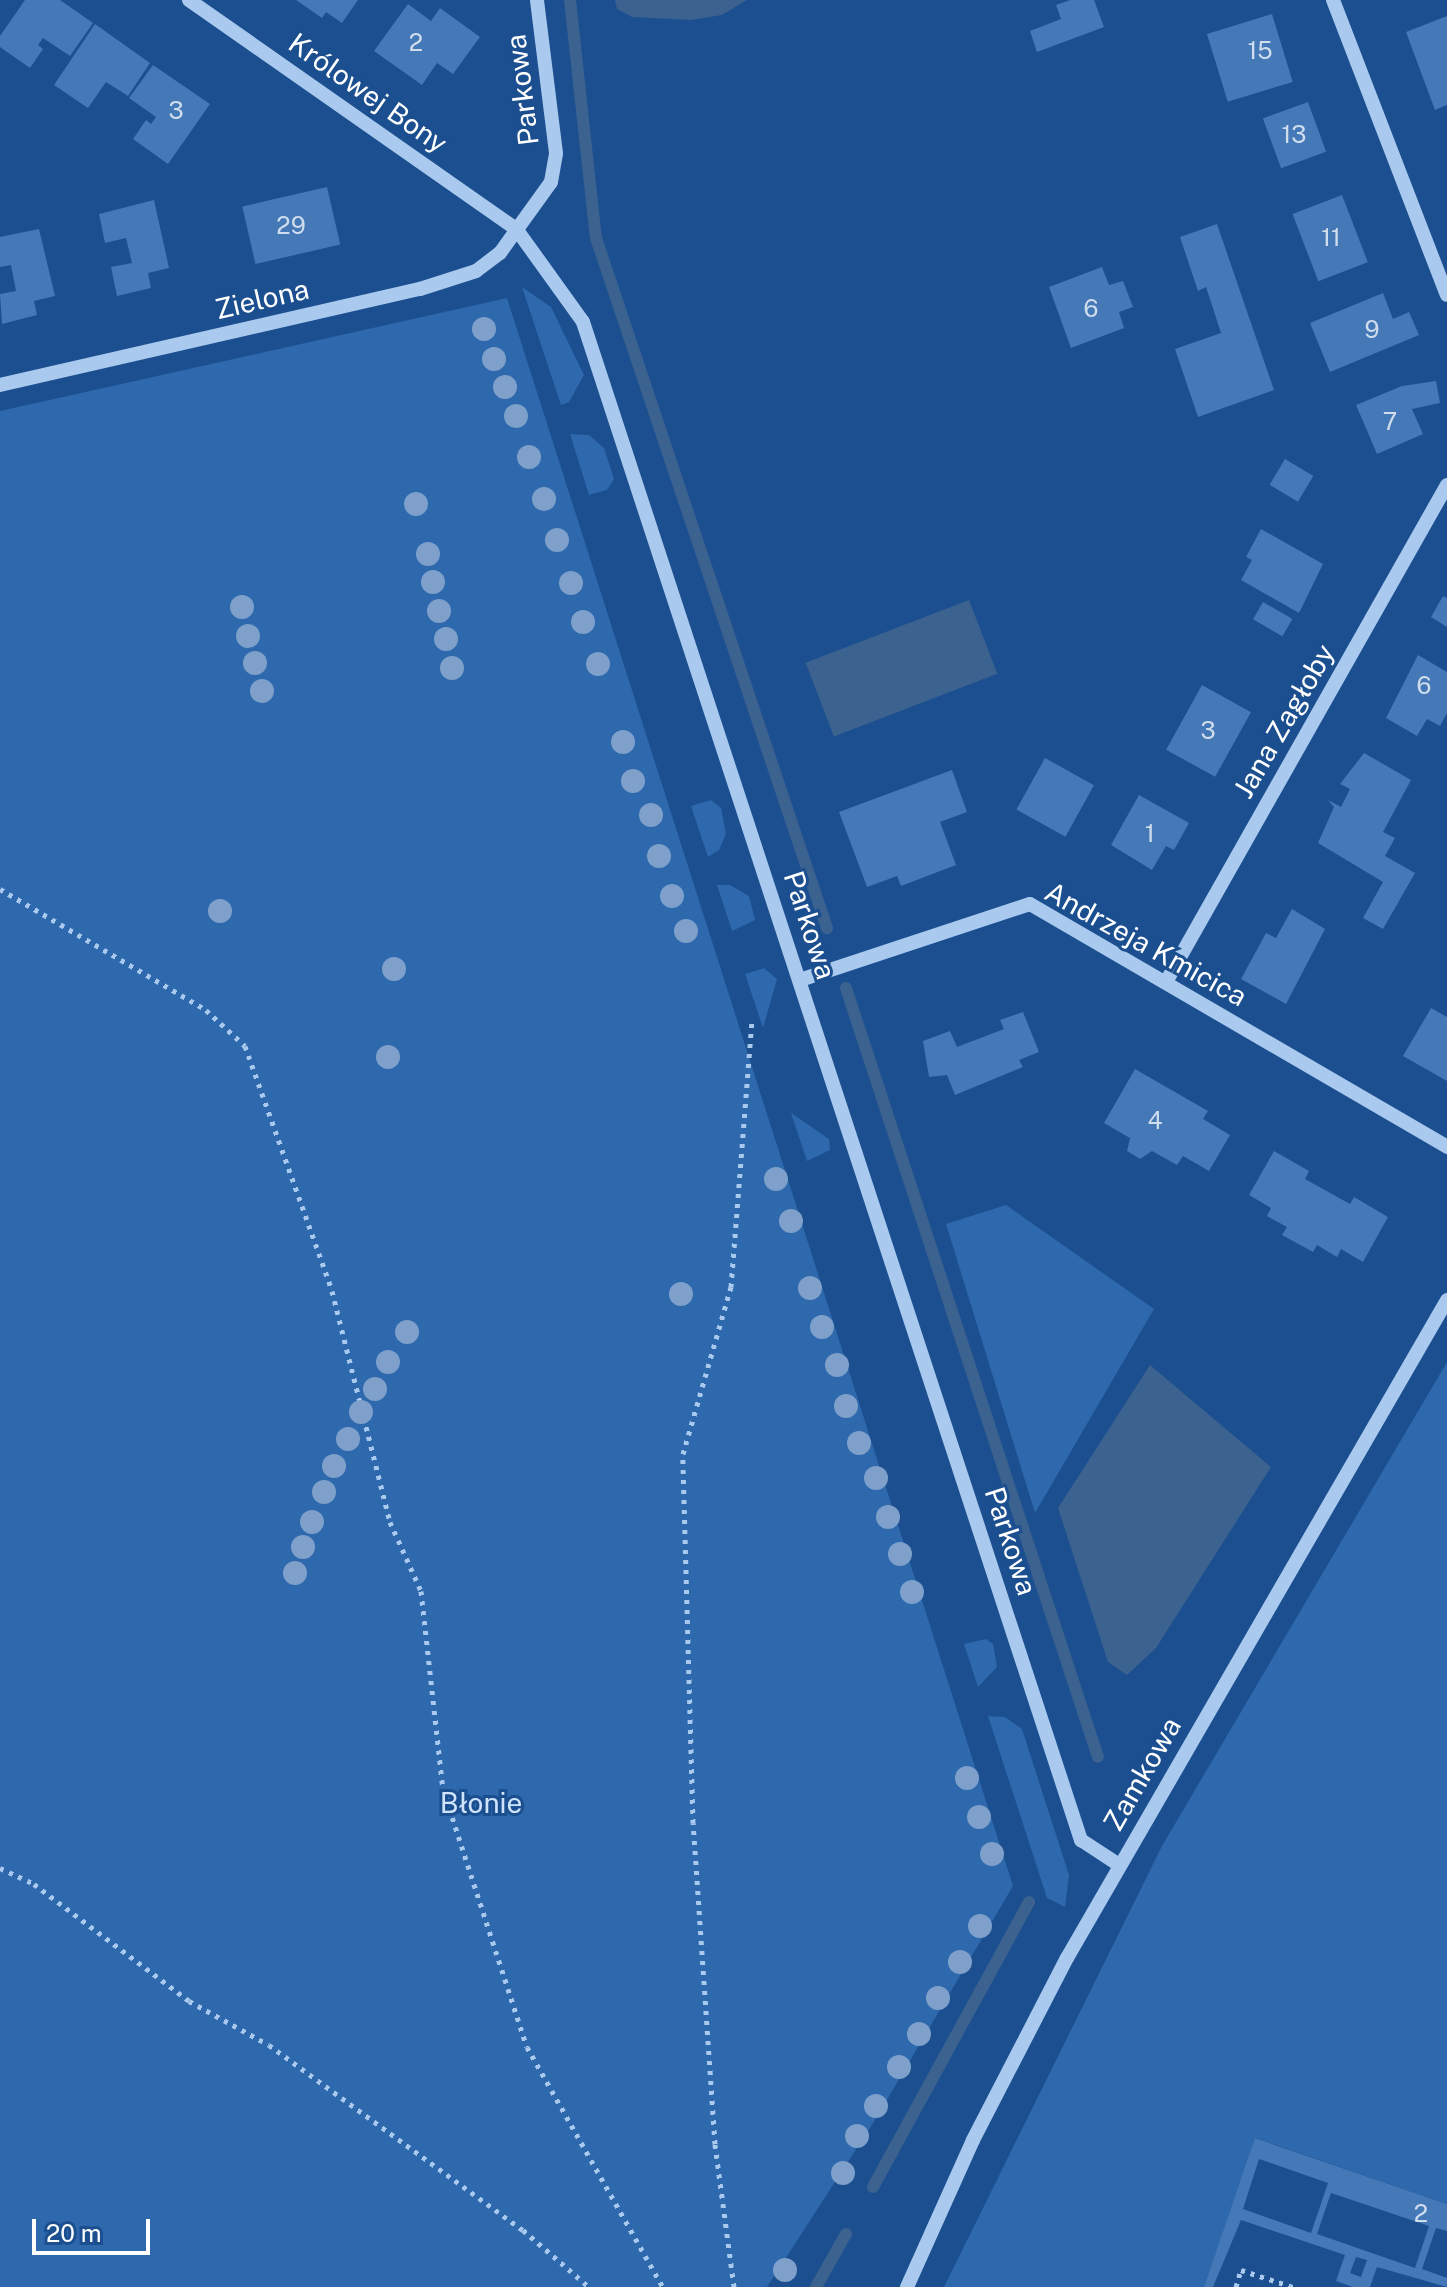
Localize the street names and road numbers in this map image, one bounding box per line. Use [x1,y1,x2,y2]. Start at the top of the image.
street label: Królowej Bony [282,26,454,160]
street label: Parkowa [499,33,545,147]
street label: Zielona [212,272,312,326]
street label: Jana Zagłoby [1226,638,1342,804]
street label: Parkowa [777,867,843,983]
street label: Andrzeja Kmicica [1039,875,1253,1013]
street label: Parkowa [978,1483,1044,1599]
street label: Zamkowa [1096,1711,1188,1837]

